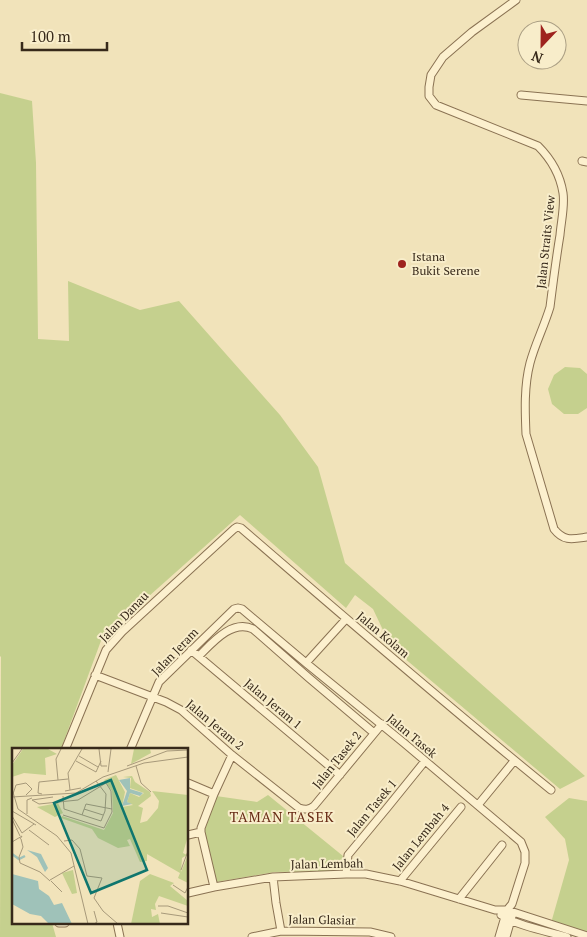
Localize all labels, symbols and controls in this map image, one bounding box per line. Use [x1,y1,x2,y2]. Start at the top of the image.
scale bar [22,20,108,52]
north arrow [517,20,567,70]
text: 100 m [30,26,71,46]
text: N [528,47,545,68]
street label: Jalan Straits View [533,194,558,289]
place label: Istana Bukit Serene [412,249,480,278]
marker: Istana Bukit Serene [396,258,408,270]
street label: Jalan Danau [96,588,152,645]
street label: Jalan Kolam [354,608,413,661]
street label: Jalan Jeram [148,624,202,679]
street label: Jalan Jeram 1 [242,675,305,732]
street label: Jalan Jeram 2 [184,696,247,753]
street label: Jalan Tasek [384,710,441,761]
street label: Jalan Tasek 2 [309,728,364,792]
inset map [12,748,189,924]
street label: Jalan Tasek 1 [343,776,400,839]
street label: Jalan Lembah 4 [389,800,453,873]
district label: TAMAN TASEK [229,807,335,826]
street label: Jalan Lembah [291,855,363,872]
street label: Jalan Glasiar [288,911,356,928]

